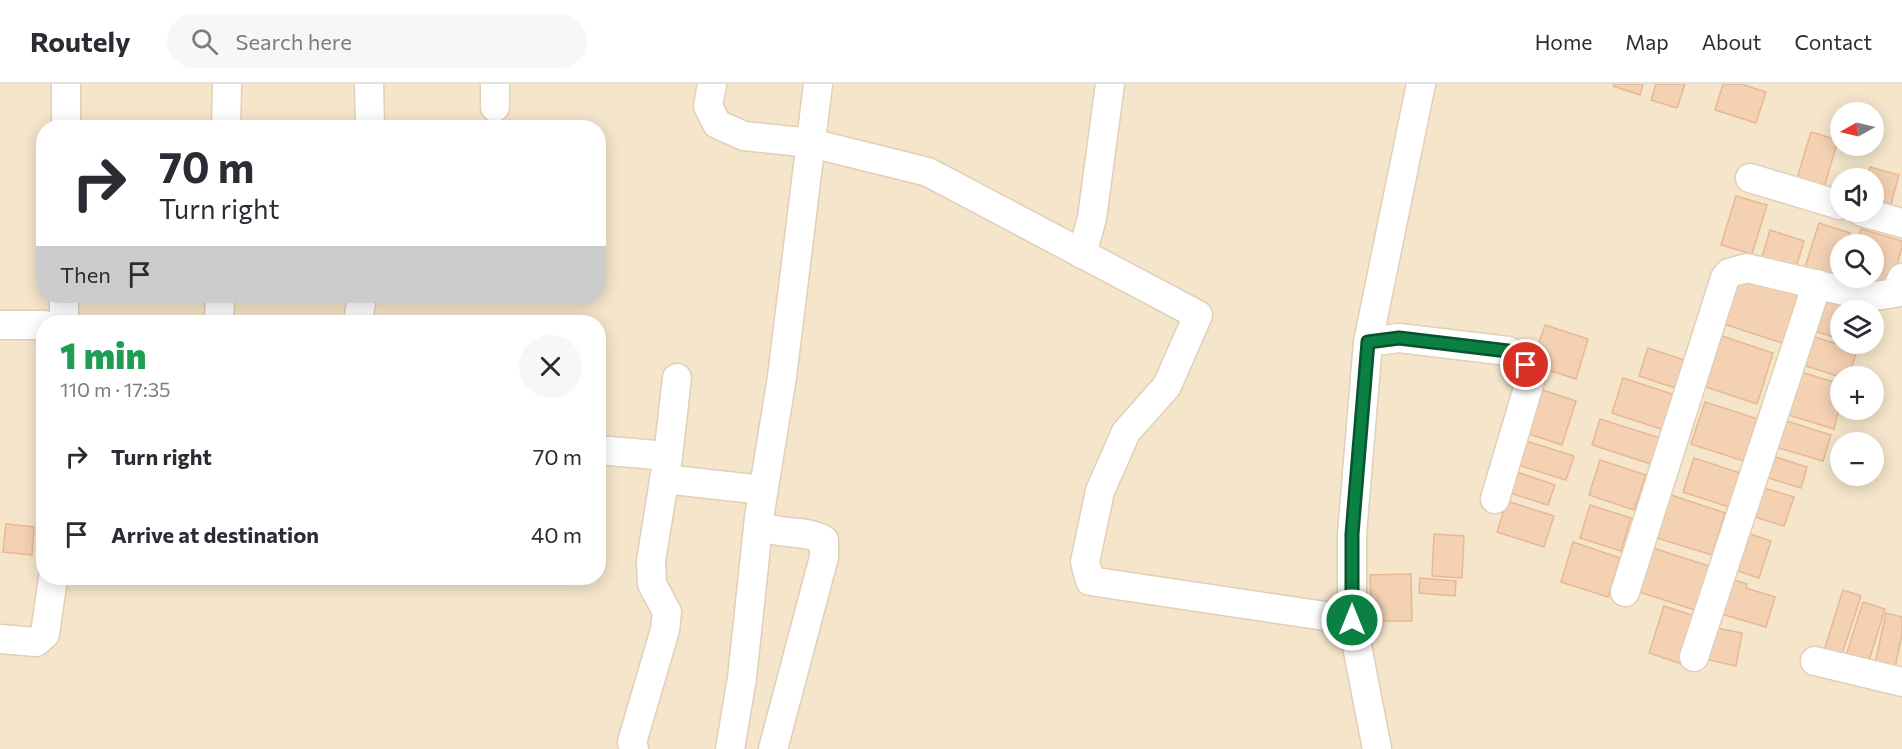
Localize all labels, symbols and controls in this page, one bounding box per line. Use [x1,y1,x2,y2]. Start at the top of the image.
search box [167,14,587,68]
text: Routely [30,24,131,58]
icon: search [188,25,221,58]
text: Search here [236,28,352,55]
text: Home [1535,29,1592,54]
text: Map [1625,29,1669,54]
text: About [1702,29,1761,54]
text: Contact [1794,29,1872,54]
north arrow [1830,102,1884,156]
map controls [1830,102,1884,486]
text: 70 m [159,140,254,192]
icon: right [60,144,138,222]
button: sound [1830,168,1884,222]
text: Turn right [159,192,279,225]
button: search [1830,234,1884,288]
icon: arrive [123,258,156,291]
text: Then [60,261,111,288]
button: layers [1830,300,1884,354]
text: 1 min [60,332,146,376]
button: close [519,335,582,398]
pin [1500,339,1551,390]
icon: arrive [1509,348,1542,381]
button: + [1830,366,1884,420]
text: 110 m · 17:35 [60,377,171,401]
button: − [1830,432,1884,486]
icon: right [60,440,93,473]
text: Turn right [111,443,212,470]
text: 70 m [533,443,582,470]
icon: arrive [60,518,93,551]
text: Arrive at destination [111,521,319,548]
text: 40 m [531,521,582,548]
position arrow [1320,588,1384,652]

